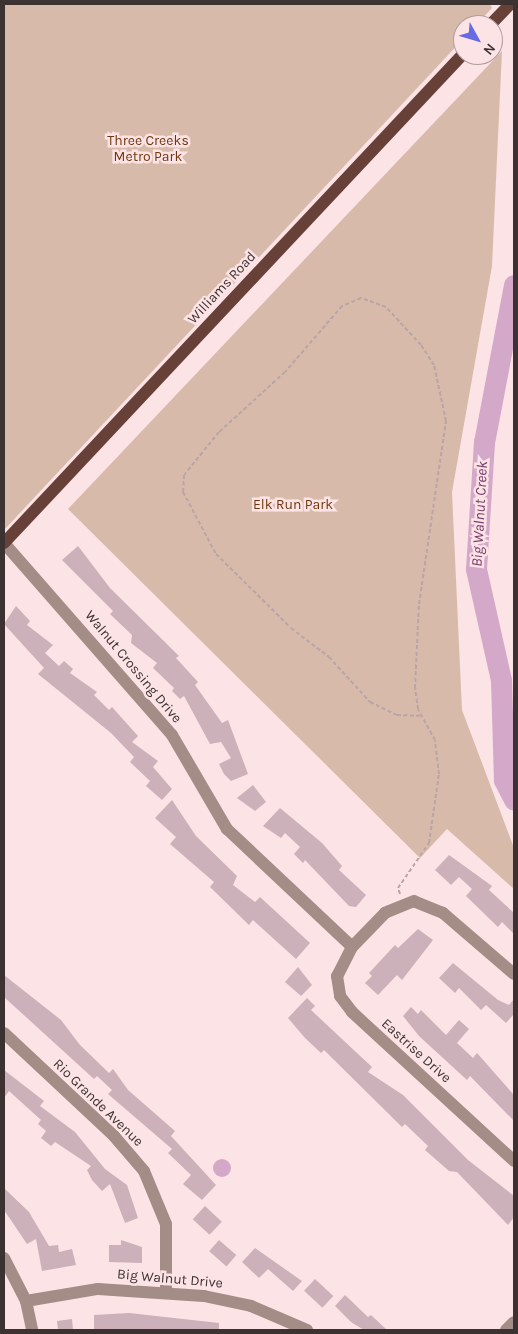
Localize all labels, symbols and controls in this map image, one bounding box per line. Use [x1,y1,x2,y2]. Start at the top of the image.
north arrow [453,15,503,65]
text: N [480,40,499,58]
park label: Three Creeks Metro Park [107,133,189,166]
street label: Williams Road [184,248,260,328]
water label: Big Walnut Creek [468,461,492,567]
park label: Elk Run Park [253,497,333,513]
street label: Walnut Crossing Drive [81,607,185,727]
street label: Eastrise Drive [378,1015,454,1087]
street label: Rio Grande Avenue [49,1056,147,1150]
street label: Big Walnut Drive [116,1266,224,1292]

